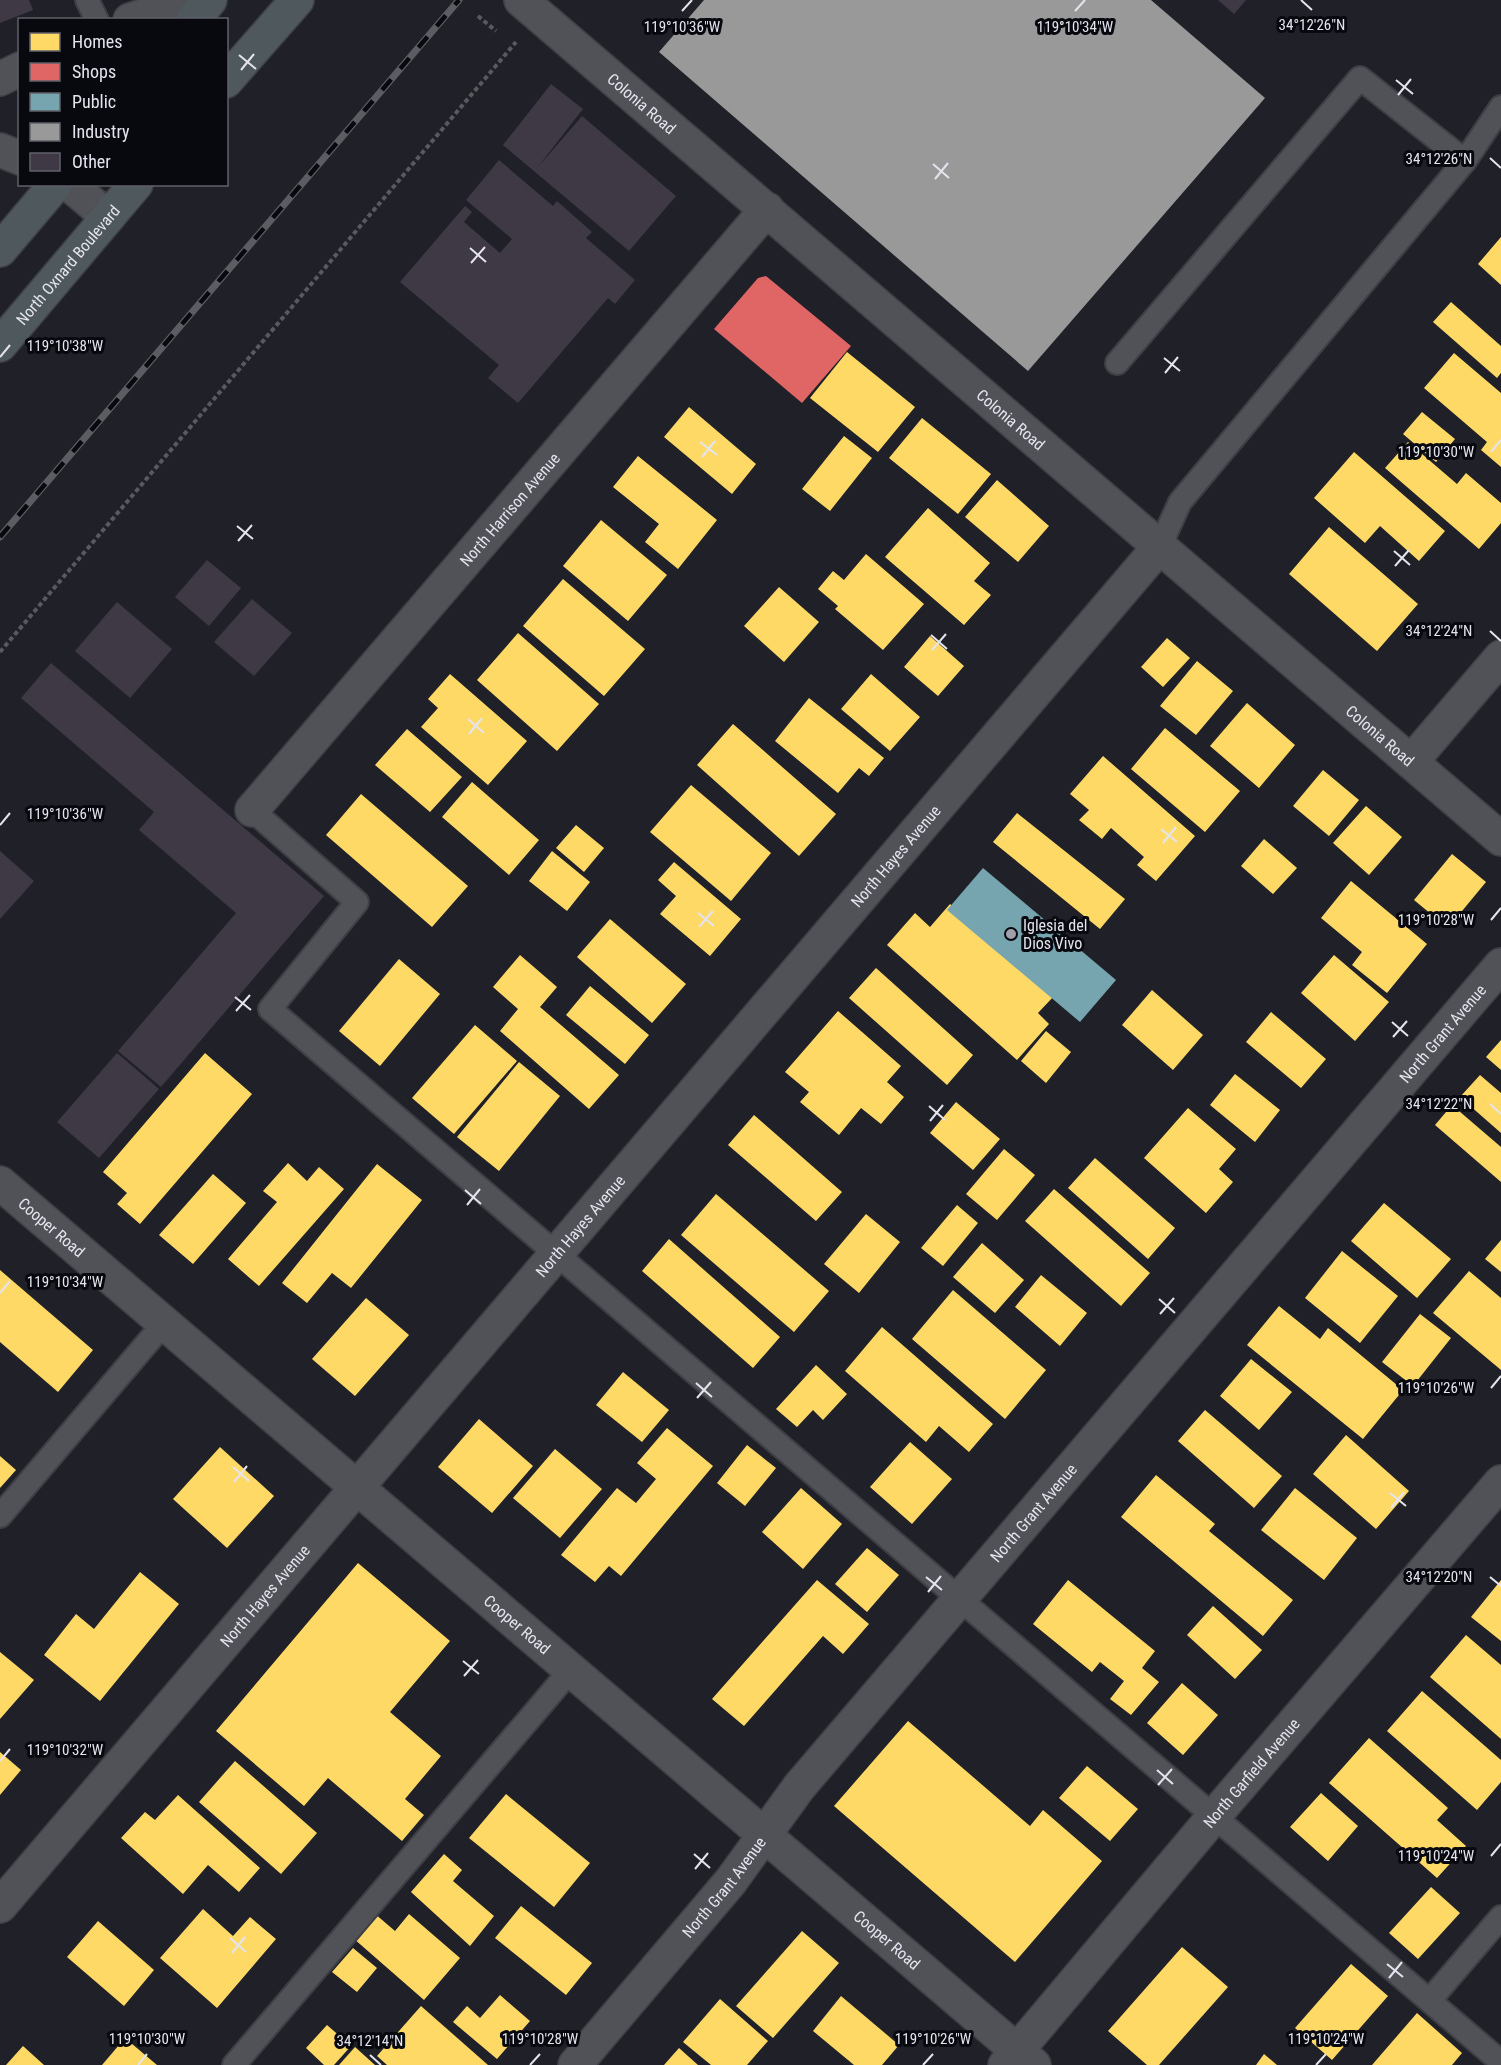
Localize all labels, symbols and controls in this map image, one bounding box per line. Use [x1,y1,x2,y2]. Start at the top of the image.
text: 34°12'26"N [1279,16,1345,34]
legend [18,18,228,186]
text: 119°10'36"W [644,18,721,36]
text: 119°10'34"W [1037,18,1114,36]
text: Homes [72,31,122,52]
text: Shops [72,61,116,82]
street label: Colonia Road [604,69,680,138]
text: Public [72,91,116,112]
text: Industry [72,121,130,142]
text: 34°12'26"N [1406,150,1472,168]
text: Other [72,151,111,172]
street label: North Oxnard Boulevard [12,201,124,328]
text: 119°10'38"W [27,337,104,355]
street label: Colonia Road [973,385,1049,454]
text: 119°10'30"W [1398,443,1475,461]
street label: North Harrison Avenue [456,449,563,570]
text: 34°12'24"N [1406,622,1472,640]
street label: Colonia Road [1342,701,1418,770]
street label: North Hayes Avenue [847,801,944,911]
text: 119°10'36"W [27,805,104,823]
text: 119°10'28"W [1398,911,1475,929]
place label: Iglesia del Dios Vivo [1023,916,1087,953]
marker: Iglesia del Dios Vivo [1004,927,1018,941]
street label: North Grant Avenue [1395,981,1490,1087]
text: 34°12'22"N [1406,1095,1472,1113]
street label: North Hayes Avenue [531,1171,629,1281]
street label: Cooper Road [15,1194,89,1261]
text: 119°10'34"W [27,1273,104,1291]
text: 119°10'26"W [1398,1379,1475,1397]
street label: North Grant Avenue [986,1460,1081,1566]
street label: North Hayes Avenue [216,1541,314,1650]
text: 34°12'20"N [1406,1568,1472,1586]
street label: Cooper Road [480,1591,554,1658]
street label: North Garfield Avenue [1199,1714,1303,1831]
text: 119°10'32"W [27,1741,104,1759]
street label: North Grant Avenue [678,1833,769,1941]
text: 119°10'24"W [1398,1847,1475,1865]
street label: Cooper Road [850,1906,924,1973]
text: 119°10'30"W [109,2030,186,2048]
text: 119°10'28"W [502,2030,579,2048]
text: 119°10'26"W [895,2030,972,2048]
text: 119°10'24"W [1288,2030,1365,2048]
text: 34°12'14"N [337,2032,403,2050]

